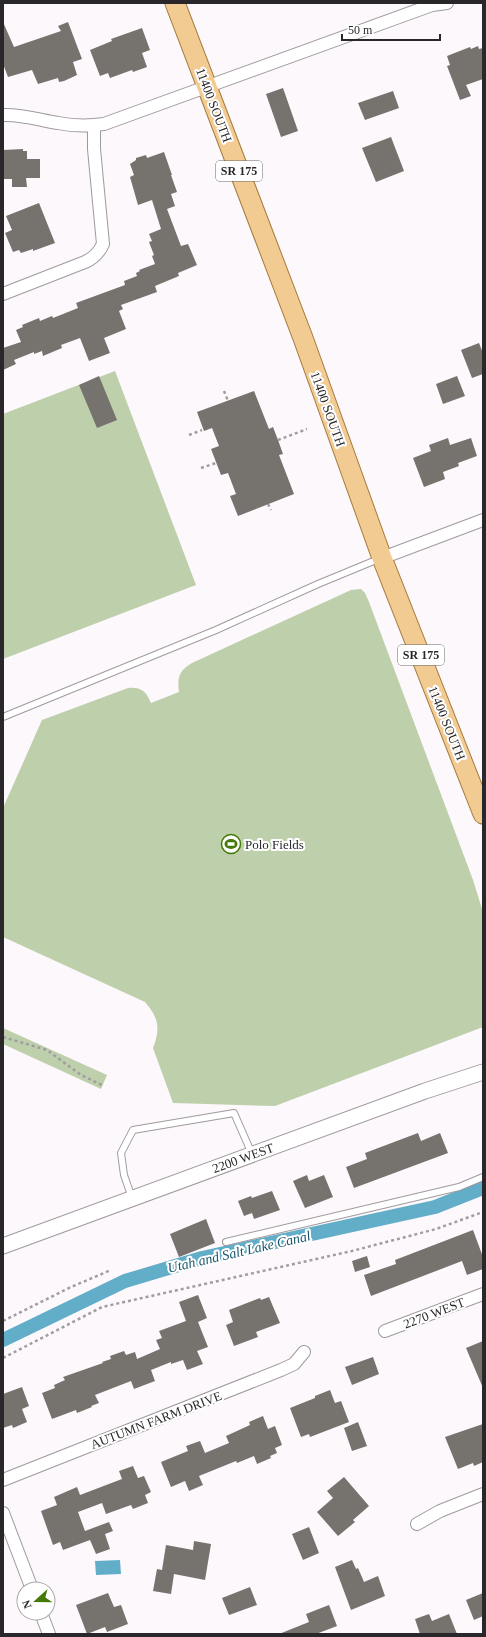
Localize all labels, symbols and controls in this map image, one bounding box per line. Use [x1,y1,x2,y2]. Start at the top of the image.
scale bar [342,16,440,42]
text: 50 m [348,23,373,37]
street label: 11400 SOUTH [193,66,235,144]
road number: SR 175 [216,161,262,181]
street label: 11400 SOUTH [308,370,348,448]
road number: SR 175 [398,645,444,665]
street label: 11400 SOUTH [425,684,469,762]
sports icon: Polo Fields [220,833,242,855]
place label: Polo Fields [245,837,304,852]
street label: 2200 WEST [210,1140,276,1176]
water label: Utah and Salt Lake Canal [166,1228,312,1276]
street label: 2270 WEST [401,1294,467,1332]
street label: AUTUMN FARM DRIVE [88,1388,224,1452]
north arrow [16,1581,56,1621]
text: N [20,1599,34,1610]

